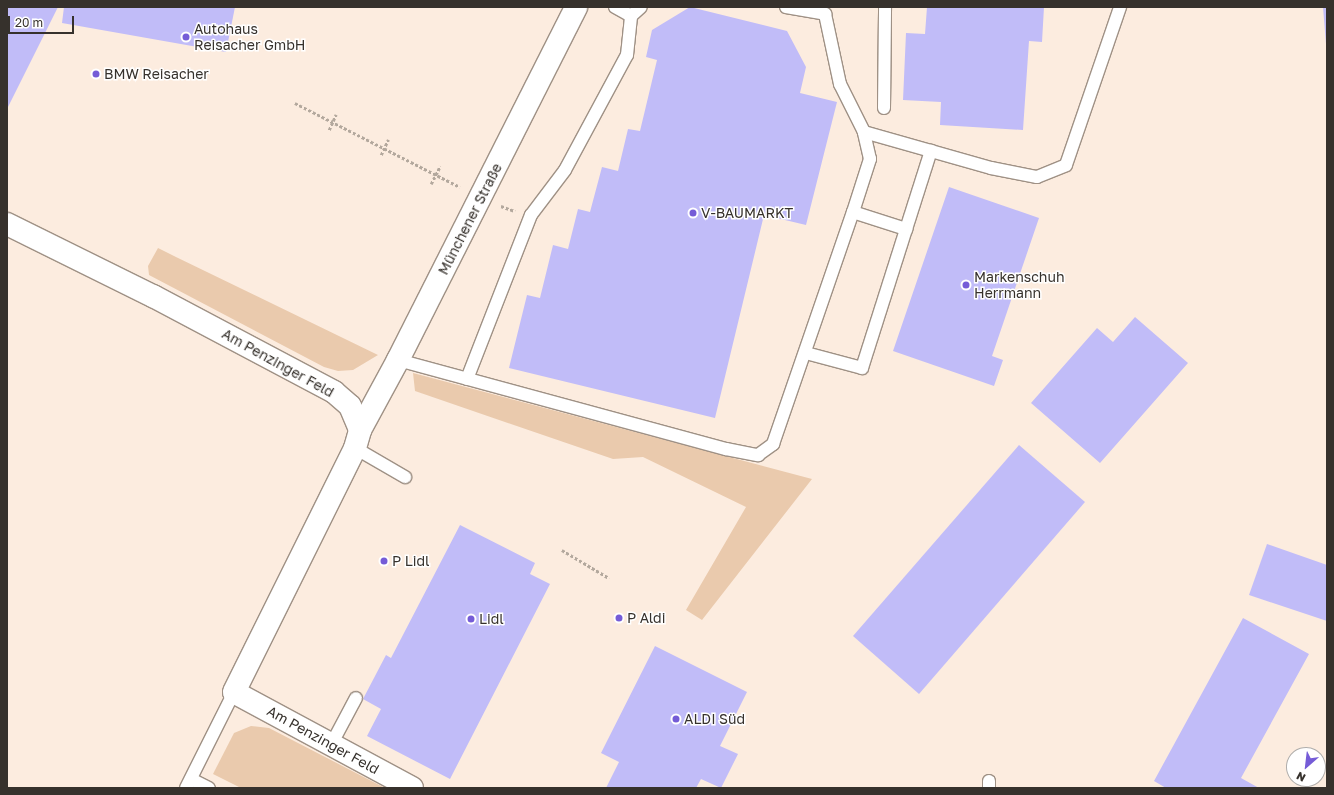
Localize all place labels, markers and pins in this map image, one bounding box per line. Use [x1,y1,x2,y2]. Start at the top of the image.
place label: Autohaus Reisacher GmbH [194,21,305,54]
marker: Autohaus Reisacher GmbH [181,32,191,42]
place label: BMW Reisacher [104,66,209,82]
marker: BMW Reisacher [91,69,101,79]
place label: V-BAUMARKT [701,205,793,221]
marker: V-BAUMARKT [688,208,698,218]
place label: Markenschuh Herrmann [974,269,1065,302]
marker: Markenschuh Herrmann [961,280,971,290]
place label: P Lidl [392,553,429,569]
marker: P Lidl [379,556,389,566]
place label: P Aldi [627,610,665,626]
place label: Lidl [479,611,504,627]
marker: P Aldi [614,613,624,623]
marker: Lidl [466,614,476,624]
place label: ALDI Süd [684,711,745,727]
marker: ALDI Süd [671,714,681,724]

